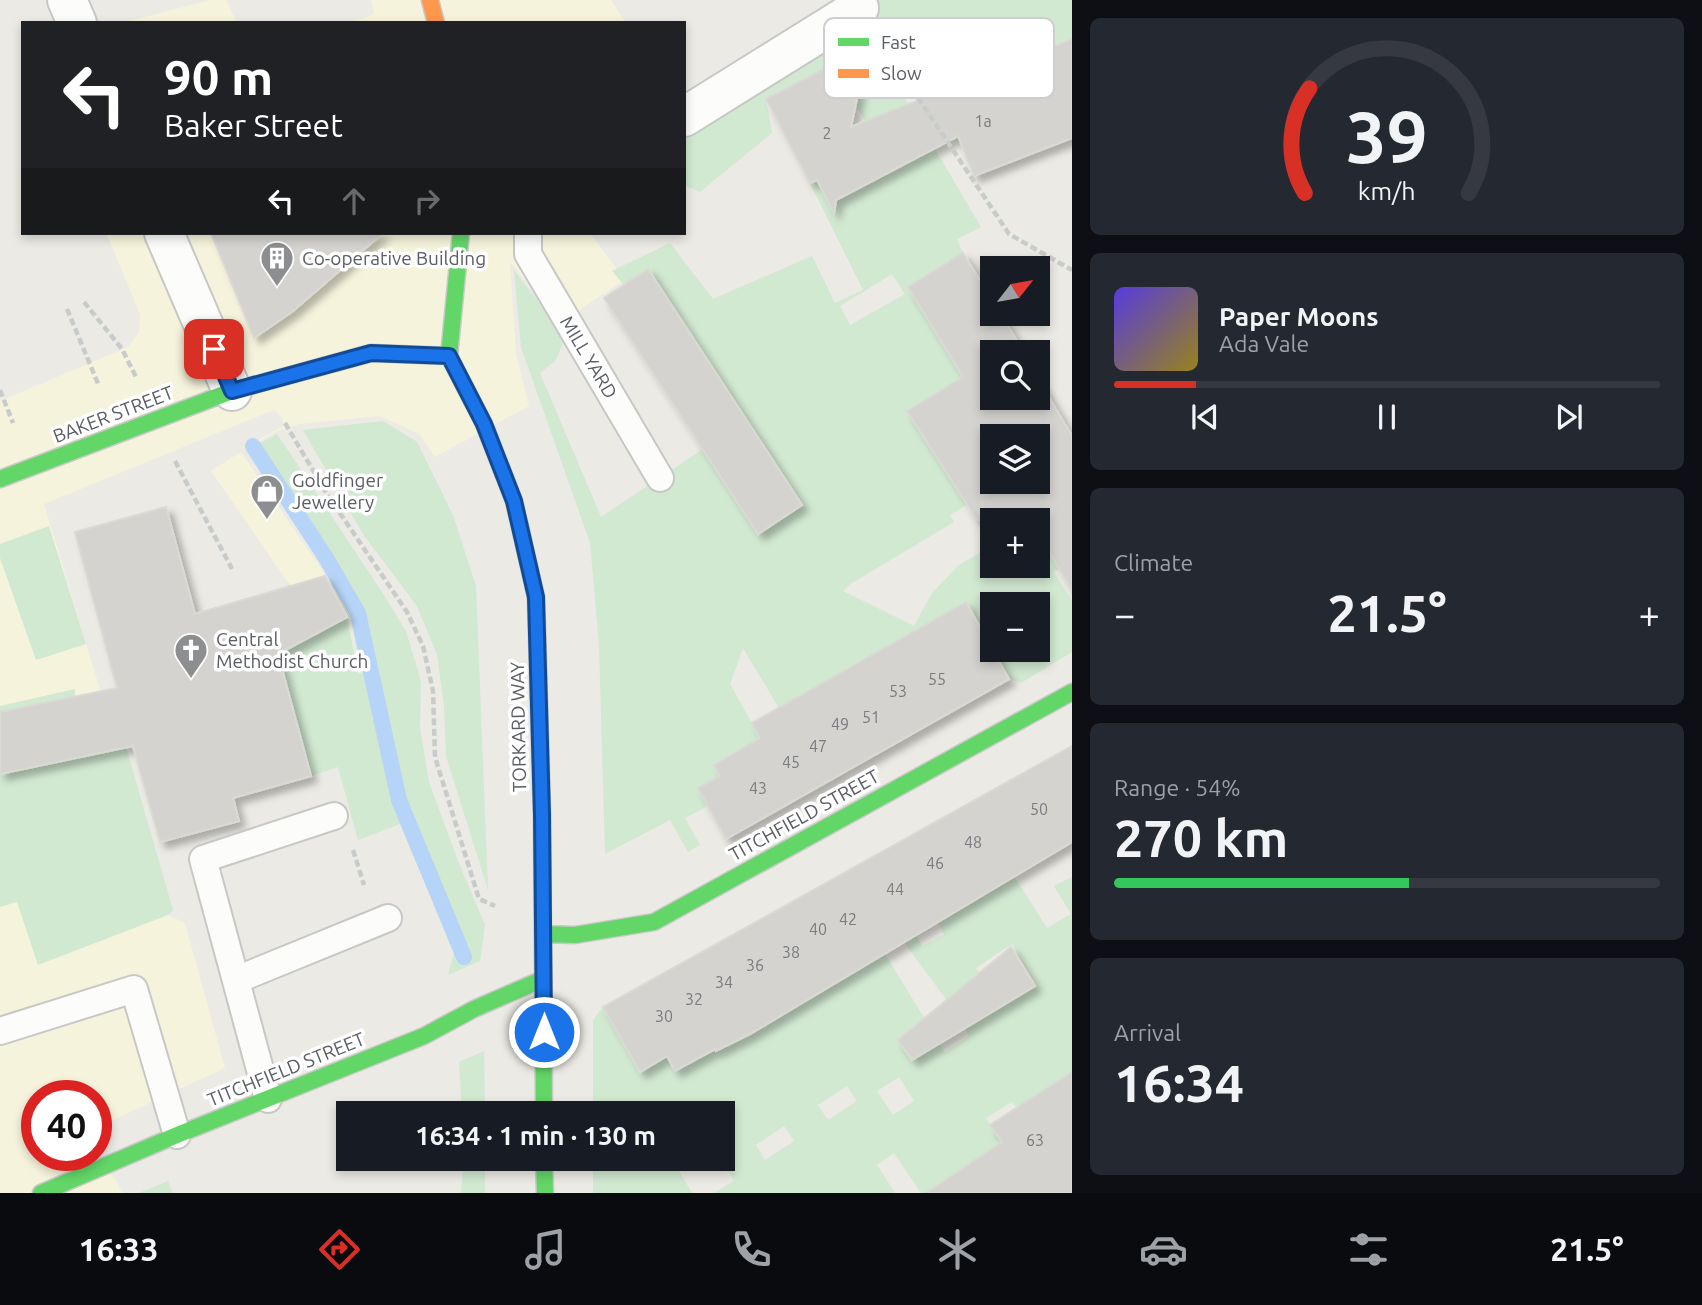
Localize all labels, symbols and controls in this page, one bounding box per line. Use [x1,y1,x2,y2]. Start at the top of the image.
legend [824,18,1054,98]
text: Fast [881,31,916,53]
icon: left [49,49,140,140]
text: 90 m [164,49,273,104]
text: Slow [881,62,922,84]
text: 39 [1346,95,1428,177]
text: Baker Street [164,107,343,143]
house number: 1a [974,112,992,130]
house number: 2 [822,124,832,142]
text: km/h [1358,176,1416,204]
icon: left [262,182,300,220]
icon: ahead [335,182,373,220]
icon: right [408,182,446,220]
building icon: Co-operative Building [258,239,296,288]
place label: Co-operative Building [302,247,486,269]
north arrow [980,256,1050,326]
map controls [980,256,1050,662]
text: Paper Moons [1219,302,1378,331]
street label: MILL YARD [556,312,622,402]
pin [184,319,244,379]
icon: arrive [195,330,233,368]
text: Ada Vale [1219,331,1309,356]
button: search [980,340,1050,410]
street label: BAKER STREET [50,381,177,447]
icon: previous [1186,398,1224,436]
icon: pause [1368,398,1406,436]
icon: next [1550,398,1588,436]
button: layers [980,424,1050,494]
place label: Goldfinger Jewellery [292,469,383,513]
shop icon: Goldfinger Jewellery [248,472,286,521]
button: + [980,508,1050,578]
text: Climate [1114,550,1193,575]
text: 21.5° [1327,584,1447,642]
button: − [980,592,1050,662]
text: − [1114,593,1135,635]
text: + [1639,593,1660,635]
place label: Central Methodist Church [216,628,368,672]
church icon: Central Methodist Church [172,631,210,680]
street label: TORKARD WAY [506,662,530,792]
house number: 55 [928,670,946,688]
house number: 53 [889,682,907,700]
house number: 51 [862,708,880,726]
house number: 49 [831,715,849,733]
house number: 47 [809,737,827,755]
house number: 45 [782,753,800,771]
street label: TITCHFIELD STREET [725,765,883,865]
text: Range · 54% [1114,775,1241,800]
house number: 43 [749,779,767,797]
house number: 50 [1030,800,1048,818]
text: 270 km [1114,809,1288,867]
house number: 48 [964,833,982,851]
house number: 46 [926,854,944,872]
house number: 44 [886,880,904,898]
house number: 42 [839,910,857,928]
house number: 40 [809,920,827,938]
house number: 38 [782,943,800,961]
house number: 36 [746,956,764,974]
house number: 34 [715,973,733,991]
house number: 32 [685,990,703,1008]
position arrow [507,995,581,1069]
house number: 30 [655,1007,673,1025]
text: Arrival [1114,1020,1181,1045]
street label: TITCHFIELD STREET [204,1027,368,1111]
text: 16:34 [1114,1054,1244,1112]
speed limit sign: 40 [21,1080,112,1171]
text: 16:34 · 1 min · 130 m [415,1121,656,1150]
house number: 63 [1026,1131,1044,1149]
icon: directions [315,1225,364,1274]
icon: music [521,1225,570,1274]
icon: phone [727,1225,776,1274]
icon: climate [933,1225,982,1274]
icon: car [1139,1225,1188,1274]
icon: filters [1344,1225,1393,1274]
text: 16:33 [78,1231,158,1267]
text: 21.5° [1550,1231,1623,1267]

